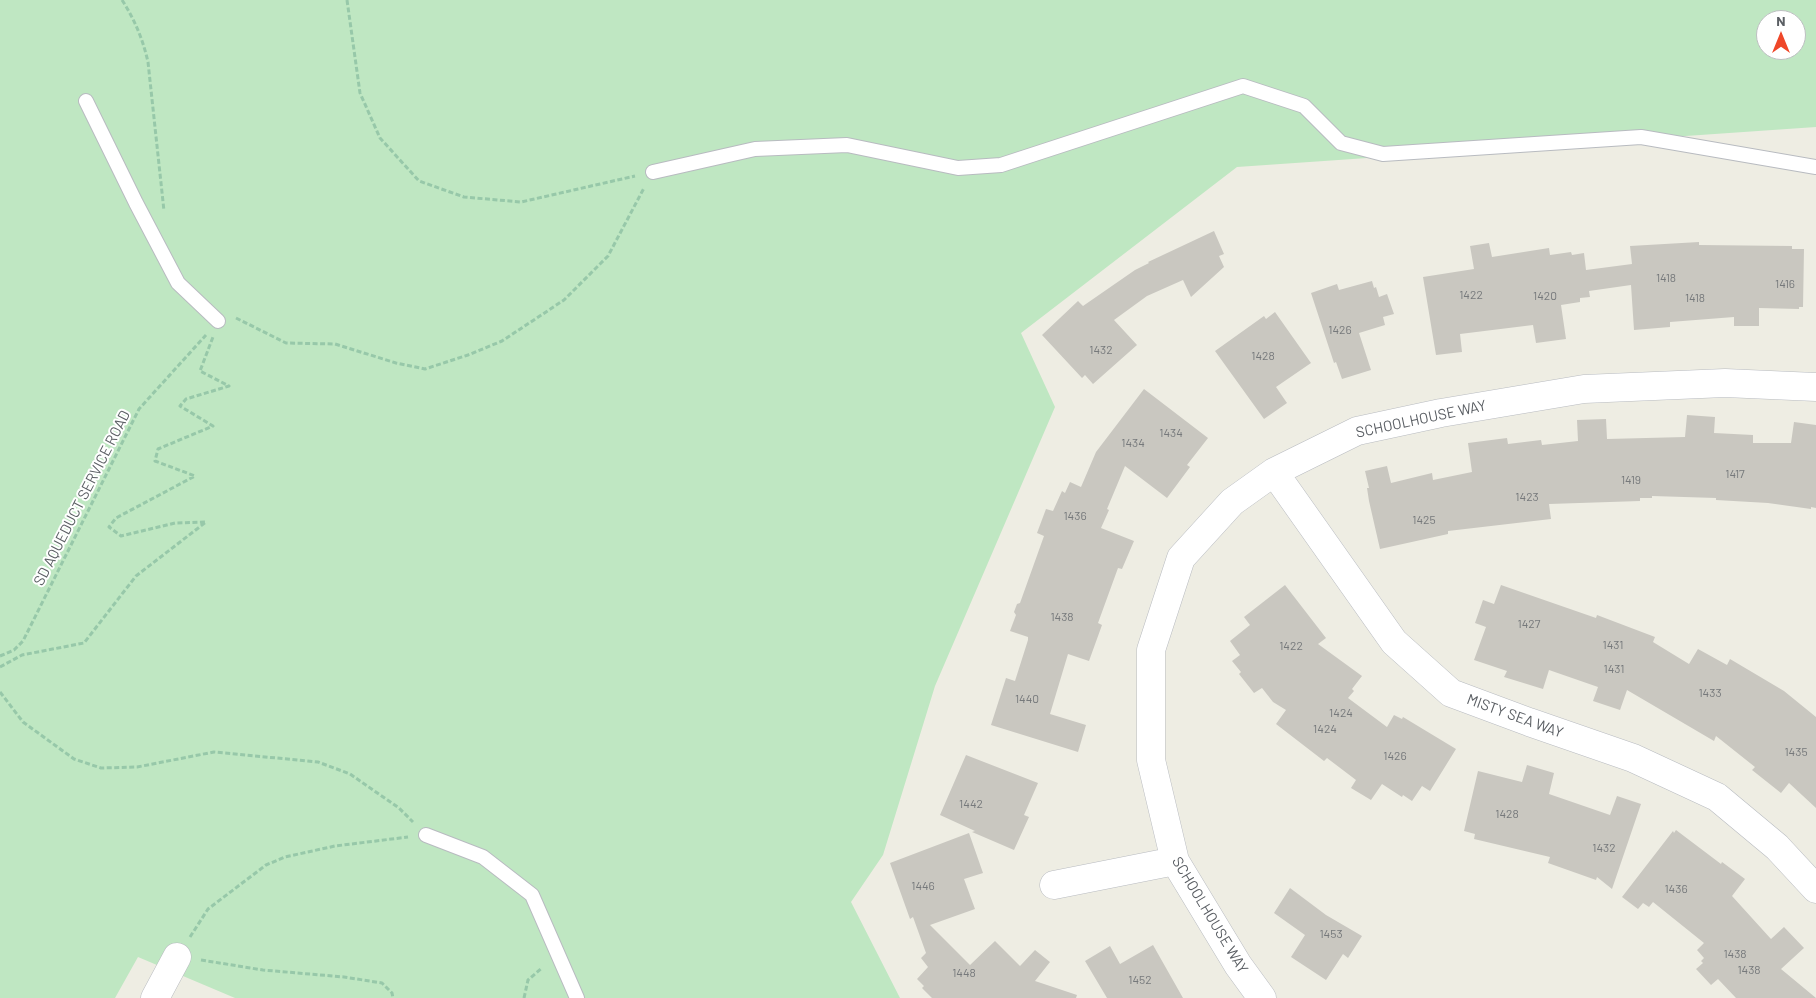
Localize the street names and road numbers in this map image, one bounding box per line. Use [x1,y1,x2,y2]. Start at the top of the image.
street label: SCHOOLHOUSE WAY [1354,396,1488,442]
street label: SD AQUEDUCT SERVICE ROAD [30,407,134,589]
street label: MISTY SEA WAY [1464,690,1566,742]
street label: SCHOOLHOUSE WAY [1168,853,1252,977]

